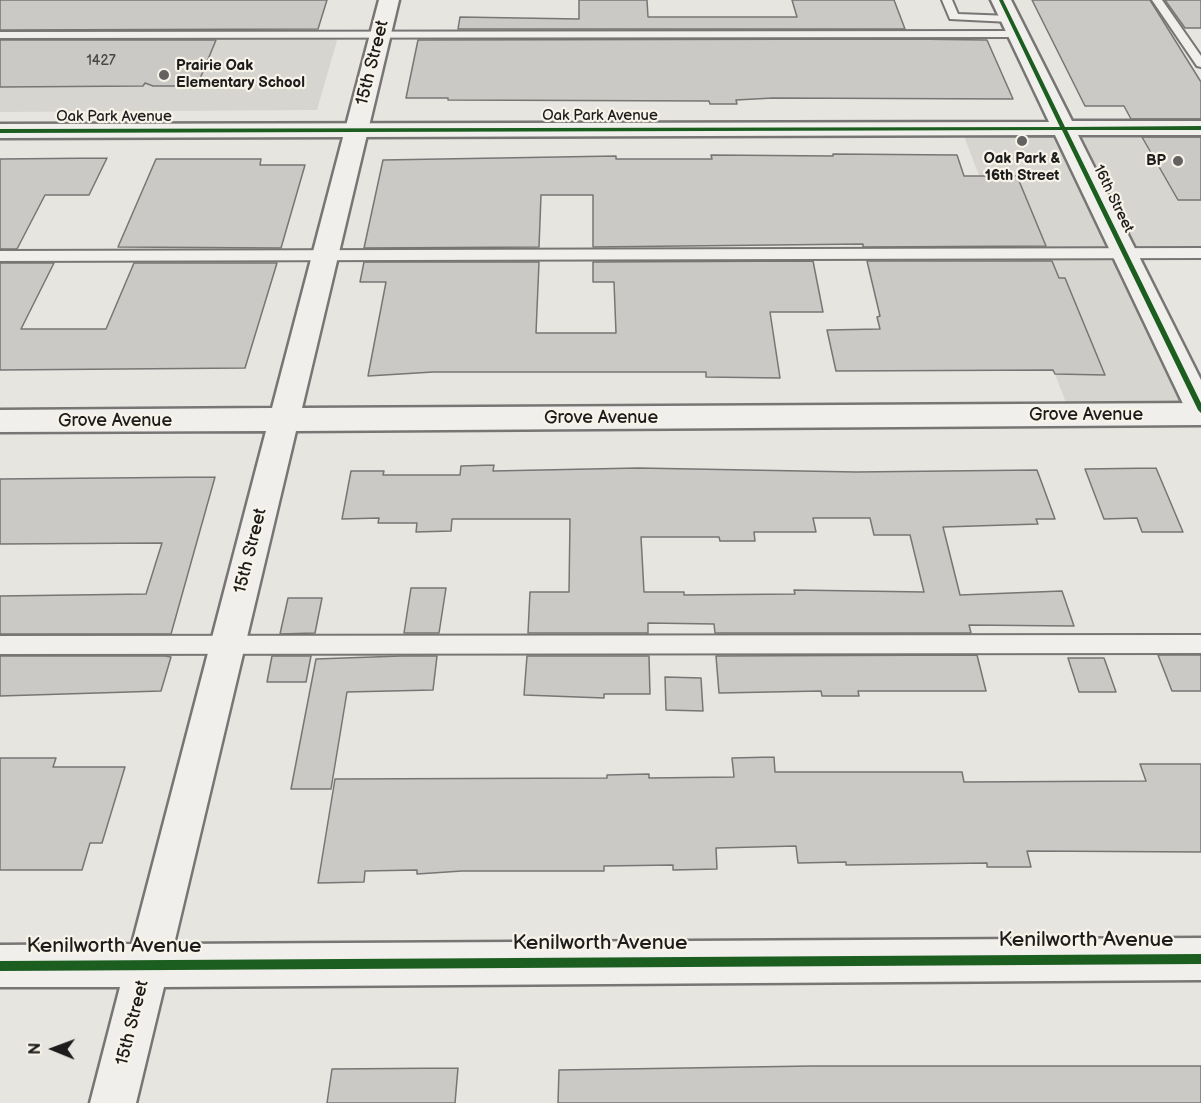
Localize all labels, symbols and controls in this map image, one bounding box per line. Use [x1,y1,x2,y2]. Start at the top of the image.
street label: 15th Street [352,18,394,108]
house number: 1427 [86,53,116,69]
place label: Prairie Oak Elementary School [176,57,305,92]
marker: Prairie Oak Elementary School [157,68,171,82]
street label: Oak Park Avenue [542,107,658,125]
street label: Oak Park Avenue [56,108,172,126]
marker: Oak Park & 16th Street [1015,134,1029,148]
place label: Oak Park & 16th Street [984,150,1060,185]
place label: BP [1146,152,1166,170]
marker: BP [1171,154,1185,168]
street label: 16th Street [1089,162,1137,236]
street label: Grove Avenue [1029,404,1143,426]
street label: Grove Avenue [544,407,658,429]
street label: Grove Avenue [58,410,172,432]
street label: 15th Street [230,506,272,596]
street label: Kenilworth Avenue [998,928,1174,954]
street label: Kenilworth Avenue [512,931,688,957]
street label: Kenilworth Avenue [26,934,202,960]
street label: 15th Street [112,978,154,1068]
north arrow [24,1019,84,1079]
text: N [26,1042,45,1055]

